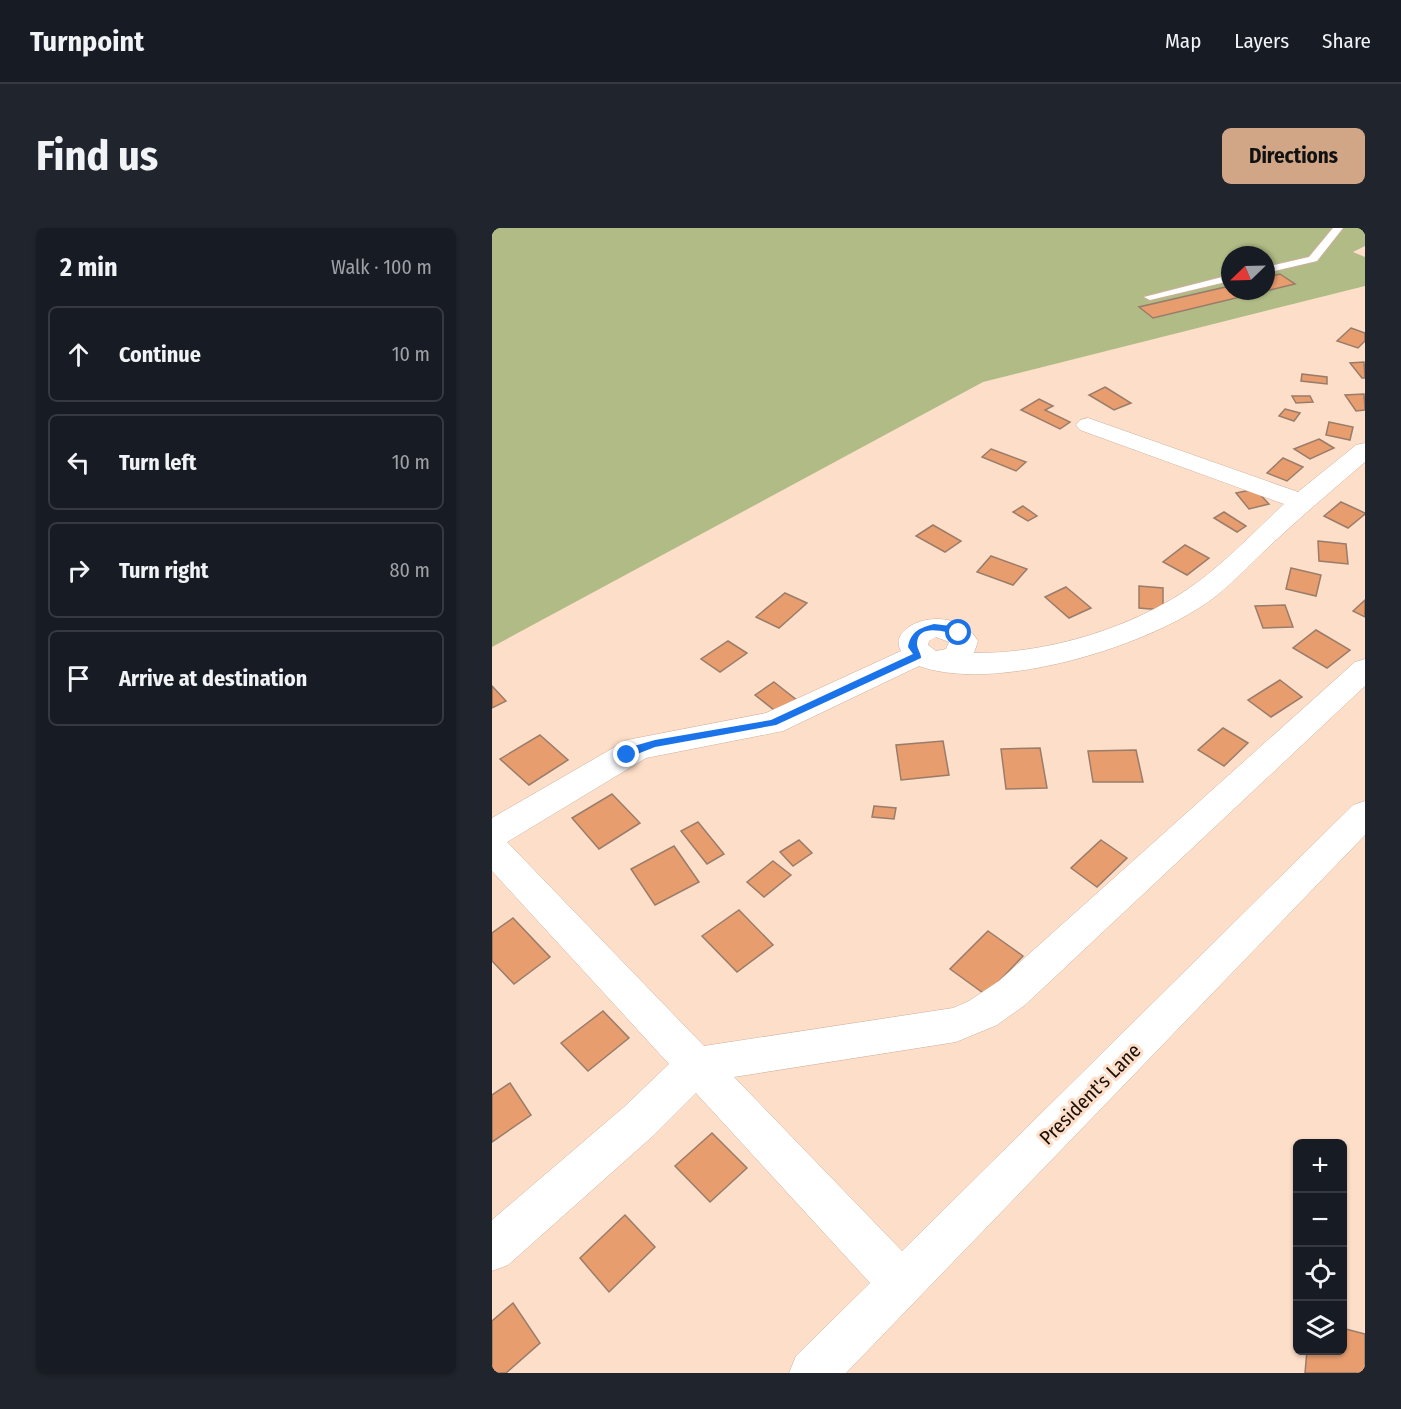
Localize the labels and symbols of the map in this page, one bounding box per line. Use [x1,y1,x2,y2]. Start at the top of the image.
north arrow [1221,246,1275,300]
route start [945,619,971,645]
route end [613,741,639,767]
street label: President's Lane [1034,1038,1146,1150]

